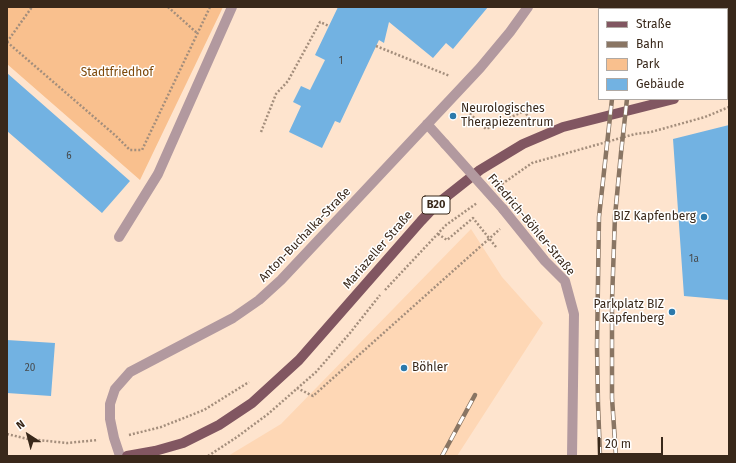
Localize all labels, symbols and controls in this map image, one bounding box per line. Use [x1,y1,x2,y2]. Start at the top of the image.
legend [598,8,728,100]
text: Straße [636,17,671,31]
text: Bahn [636,37,664,51]
house number: 1 [339,55,343,67]
text: Park [636,57,660,71]
park label: Stadtfriedhof [81,66,153,80]
text: Gebäude [636,77,684,91]
place label: Neurologisches Therapiezentrum [461,102,553,130]
marker: Neurologisches Therapiezentrum [448,111,458,121]
house number: 6 [66,150,72,162]
street label: Friedrich-Böhler-Straße [484,171,578,279]
street label: Anton-Buchalka-Straße [256,185,354,285]
road number: B20 [422,196,450,214]
street label: Mariazeller Straße [340,208,416,292]
place label: BIZ Kapfenberg [613,210,696,224]
marker: BIZ Kapfenberg [699,212,709,222]
house number: 1a [689,253,699,265]
place label: Parkplatz BIZ Kapfenberg [593,298,664,326]
marker: Parkplatz BIZ Kapfenberg [667,307,677,317]
place label: Böhler [412,361,448,375]
house number: 20 [25,362,35,374]
marker: Böhler [399,363,409,373]
north arrow [8,415,48,455]
text: N [14,417,27,432]
scale bar [600,429,665,455]
text: 20 m [605,437,631,451]

